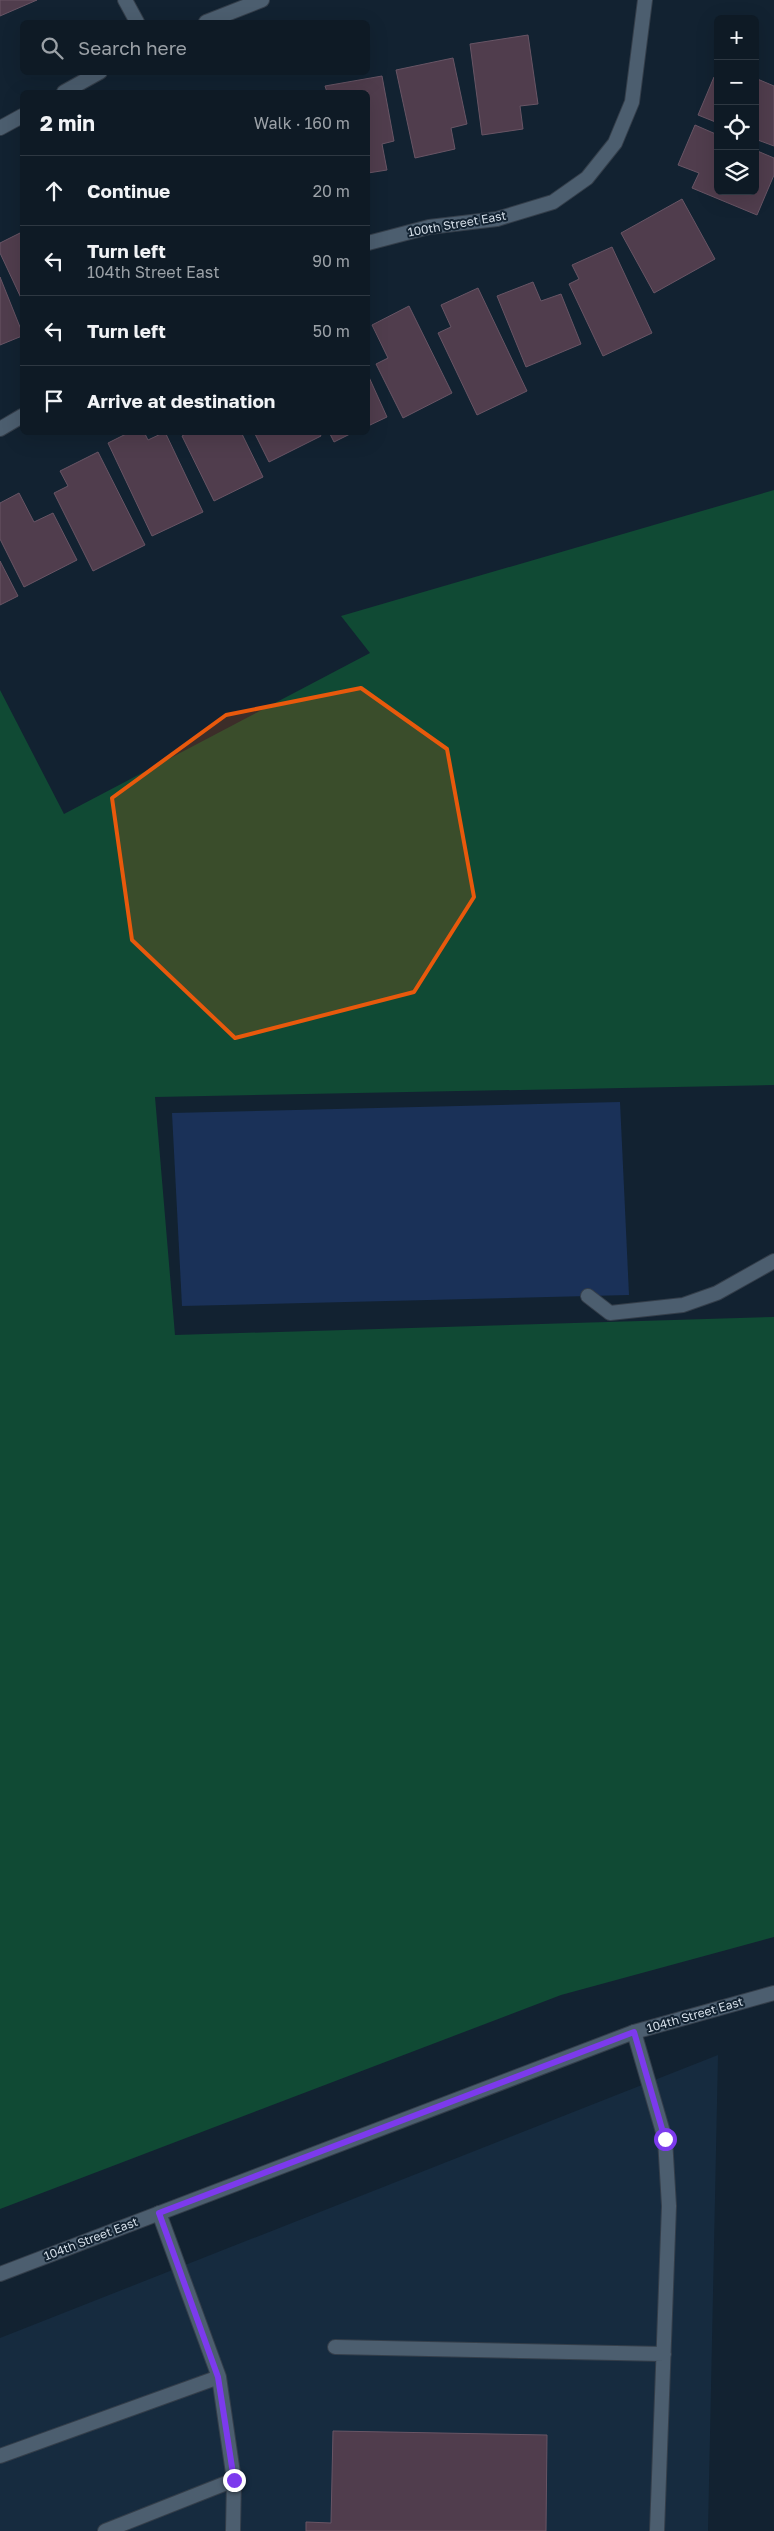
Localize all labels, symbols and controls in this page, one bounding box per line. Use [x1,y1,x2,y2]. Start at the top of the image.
map controls [714,15,759,195]
button: + [714,15,759,60]
search box [20,20,370,75]
icon: search [38,34,66,62]
text: Search here [78,36,187,59]
button: − [714,60,759,105]
button: locate [714,105,759,150]
text: 2 min [40,110,95,136]
text: Walk · 160 m [254,113,350,133]
button: layers [714,150,759,195]
icon: ahead [40,177,68,205]
text: Continue [87,179,170,202]
text: 20 m [313,181,350,201]
street label: 100th Street East [407,207,507,240]
text: Turn left [87,239,166,262]
icon: left [40,247,68,275]
text: 90 m [312,251,350,271]
text: 104th Street East [87,262,220,282]
icon: left [40,317,68,345]
text: Turn left [87,319,166,342]
text: 50 m [313,321,350,341]
icon: arrive [40,387,68,415]
text: Arrive at destination [87,389,275,412]
street label: 104th Street East [645,1994,745,2035]
route start [654,2128,677,2151]
street label: 104th Street East [42,2214,140,2263]
route end [223,2469,246,2492]

